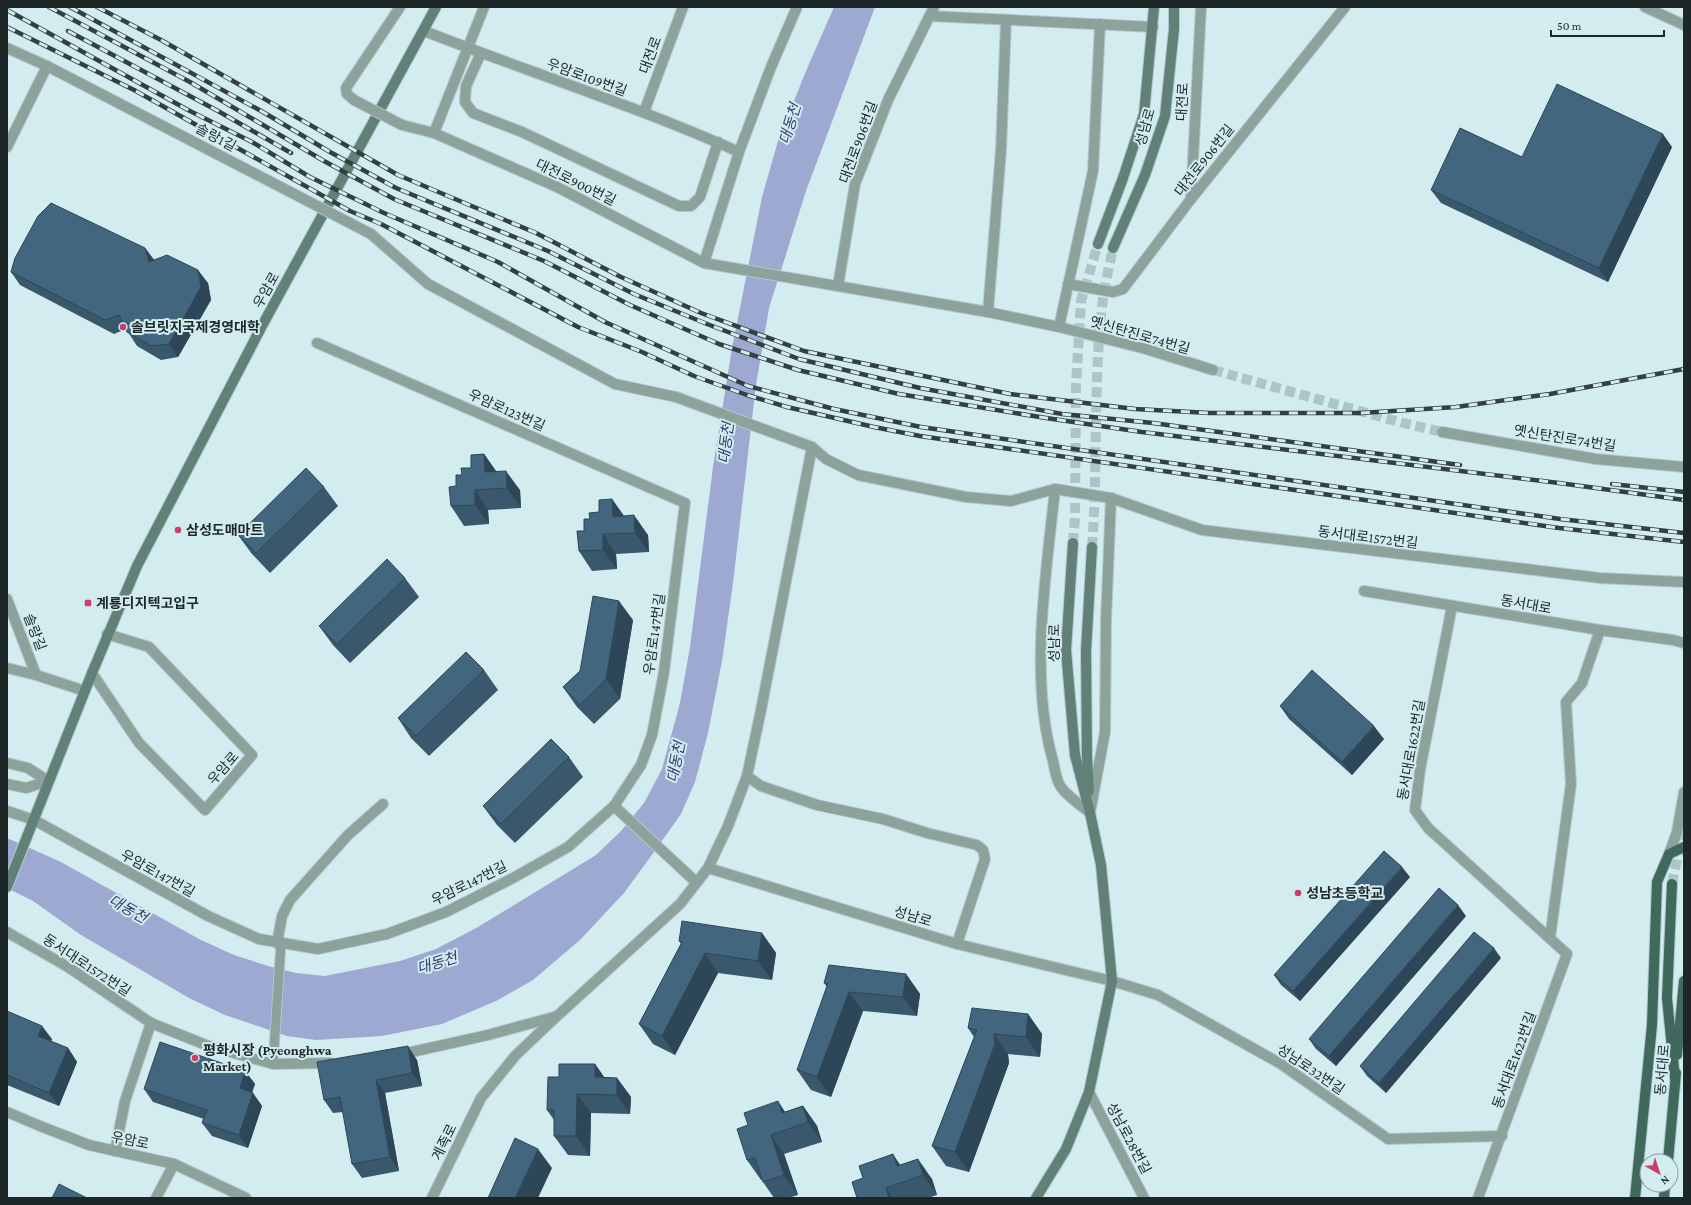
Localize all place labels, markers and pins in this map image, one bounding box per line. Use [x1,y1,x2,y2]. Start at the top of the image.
place label: 솔브릿지국제경영대학 [131,319,260,335]
marker: 솔브릿지국제경영대학 [118,322,128,332]
place label: 삼성도매마트 [186,522,263,538]
marker: 삼성도매마트 [173,525,183,535]
place label: 계룡디지텍고입구 [96,595,199,611]
marker: 계룡디지텍고입구 [83,598,93,608]
place label: 성남초등학교 [1306,885,1383,901]
marker: 성남초등학교 [1293,888,1303,898]
place label: 평화시장 (Pyeonghwa Market) [203,1042,332,1075]
marker: 평화시장 (Pyeonghwa Market) [190,1053,200,1063]

